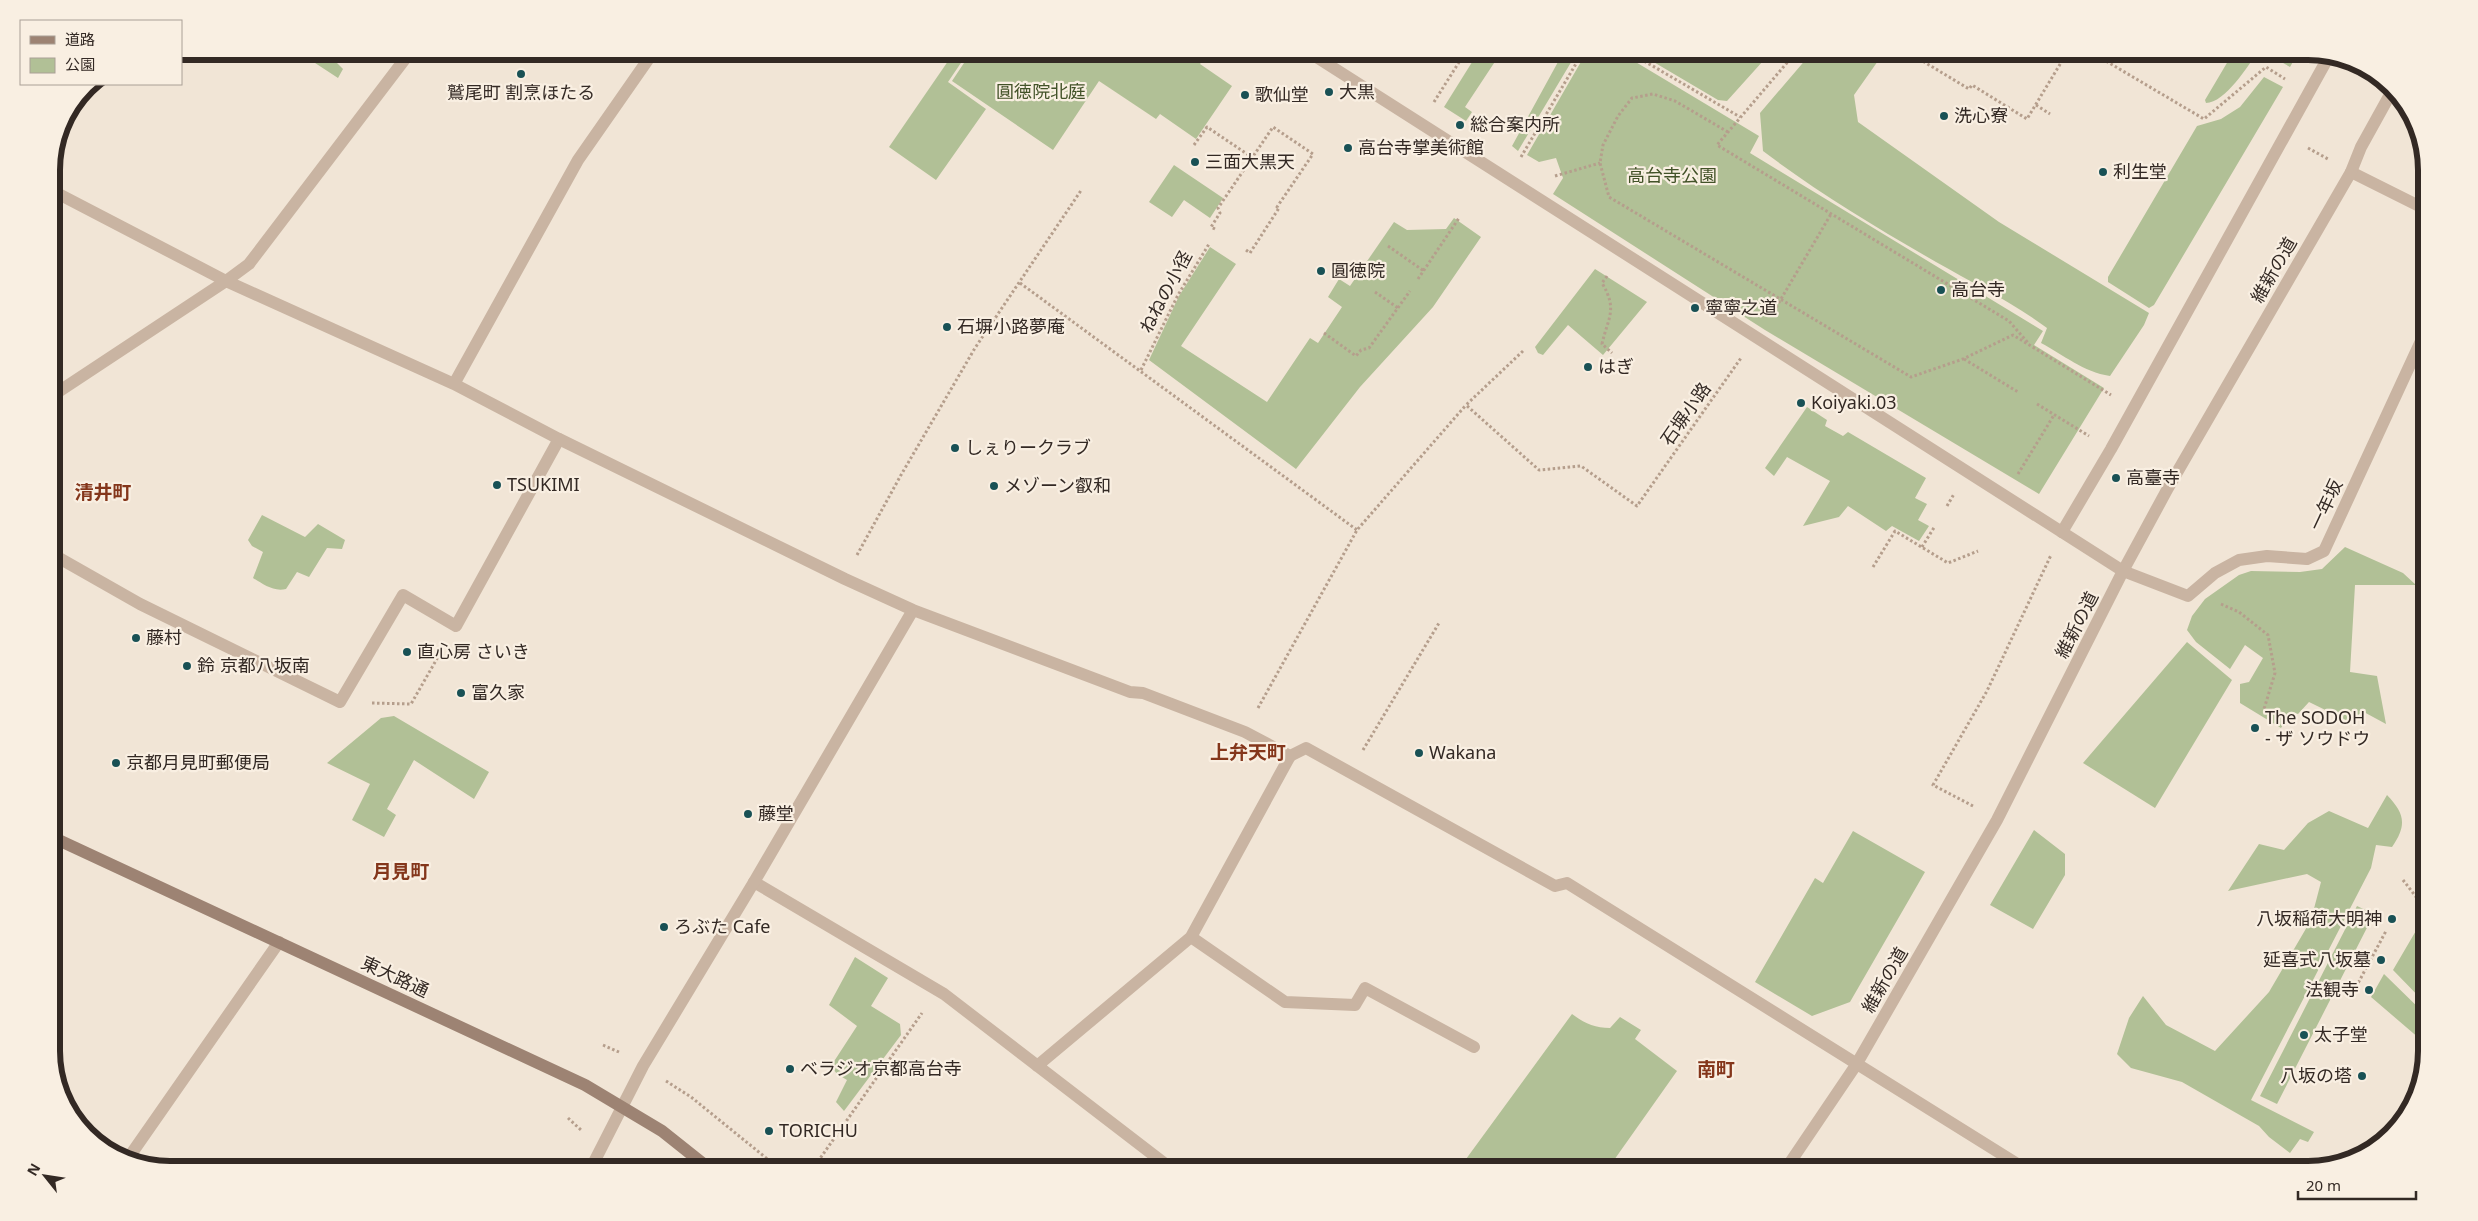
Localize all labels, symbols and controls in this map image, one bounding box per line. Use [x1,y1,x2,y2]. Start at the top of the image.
legend [20,20,182,85]
text: 道路 [65,29,95,49]
text: 公園 [65,54,95,74]
marker: 鷲尾町 割烹ほたる [515,68,527,80]
park label: 圓徳院北庭 [996,79,1086,103]
place label: 大黒 [1339,79,1375,103]
place label: 鷲尾町 割烹ほたる [447,80,595,104]
place label: 歌仙堂 [1255,82,1309,106]
marker: 大黒 [1323,86,1335,98]
marker: 歌仙堂 [1239,89,1251,101]
place label: 洗心寮 [1954,103,2008,127]
marker: 洗心寮 [1938,110,1950,122]
place label: 総合案内所 [1470,112,1560,136]
marker: 総合案内所 [1454,119,1466,131]
place label: 高台寺掌美術館 [1358,135,1484,159]
marker: 高台寺掌美術館 [1342,142,1354,154]
place label: 三面大黒天 [1205,149,1295,173]
marker: 三面大黒天 [1189,156,1201,168]
place label: 利生堂 [2113,159,2167,183]
park label: 高台寺公園 [1627,163,1717,187]
marker: 利生堂 [2097,166,2109,178]
street label: 維新の道 [2245,232,2302,307]
street label: ねねの小径 [1133,246,1197,337]
place label: 圓徳院 [1331,258,1385,282]
marker: 圓徳院 [1315,265,1327,277]
place label: 高台寺 [1951,277,2005,301]
marker: 高台寺 [1935,284,1947,296]
place label: 寧寧之道 [1705,295,1777,319]
marker: 寧寧之道 [1689,302,1701,314]
place label: 石塀小路夢庵 [957,314,1065,338]
marker: 石塀小路夢庵 [941,321,953,333]
place label: はぎ [1598,354,1634,378]
marker: はぎ [1582,361,1594,373]
street label: 石塀小路 [1655,377,1716,450]
place label: Koiyaki.03 [1811,390,1897,414]
marker: Koiyaki.03 [1795,397,1807,409]
place label: しぇりークラブ [965,435,1091,459]
marker: しぇりークラブ [949,442,961,454]
place label: 高臺寺 [2126,465,2180,489]
place label: TSUKIMI [507,472,580,496]
marker: 高臺寺 [2110,472,2122,484]
place label: メゾーン叡和 [1004,473,1111,497]
street label: 一年坂 [2303,475,2347,534]
district label: 清井町 [74,479,132,505]
marker: TSUKIMI [491,479,503,491]
marker: メゾーン叡和 [988,480,1000,492]
street label: 維新の道 [2049,587,2103,662]
place label: 藤村 [146,625,182,649]
marker: 藤村 [130,632,142,644]
place label: 直心房 さいき [417,639,530,663]
marker: 直心房 さいき [401,646,413,658]
place label: 鈴 京都八坂南 [197,653,310,677]
marker: 鈴 京都八坂南 [181,660,193,672]
place label: 富久家 [471,680,525,704]
marker: 富久家 [455,687,467,699]
place label: The SODOH - ザ ソウドウ [2265,705,2370,750]
marker: The SODOH - ザ ソウドウ [2249,722,2261,734]
district label: 上弁天町 [1210,739,1286,765]
place label: Wakana [1429,740,1496,764]
marker: Wakana [1413,747,1425,759]
place label: 京都月見町郵便局 [126,750,270,774]
marker: 京都月見町郵便局 [110,757,122,769]
place label: 藤堂 [758,801,794,825]
marker: 藤堂 [742,808,754,820]
district label: 月見町 [372,858,430,884]
place label: 八坂稲荷大明神 [2256,906,2382,930]
marker: 八坂稲荷大明神 [2386,913,2398,925]
place label: ろぶた Cafe [674,914,771,938]
marker: ろぶた Cafe [658,921,670,933]
street label: 維新の道 [1856,942,1913,1017]
place label: 延喜式八坂墓 [2263,947,2371,971]
street label: 東大路通 [358,950,433,1002]
marker: 延喜式八坂墓 [2375,954,2387,966]
place label: 法観寺 [2305,977,2359,1001]
marker: 法観寺 [2363,984,2375,996]
place label: 太子堂 [2314,1022,2368,1046]
marker: 太子堂 [2298,1029,2310,1041]
place label: ベラジオ京都高台寺 [800,1056,962,1080]
district label: 南町 [1697,1056,1735,1082]
marker: ベラジオ京都高台寺 [784,1063,796,1075]
place label: 八坂の塔 [2280,1063,2352,1087]
marker: 八坂の塔 [2356,1070,2368,1082]
place label: TORICHU [779,1118,858,1142]
marker: TORICHU [763,1125,775,1137]
north arrow [20,1151,70,1201]
text: N [22,1160,44,1179]
scale bar [2298,1168,2416,1200]
text: 20 m [2306,1175,2341,1195]

